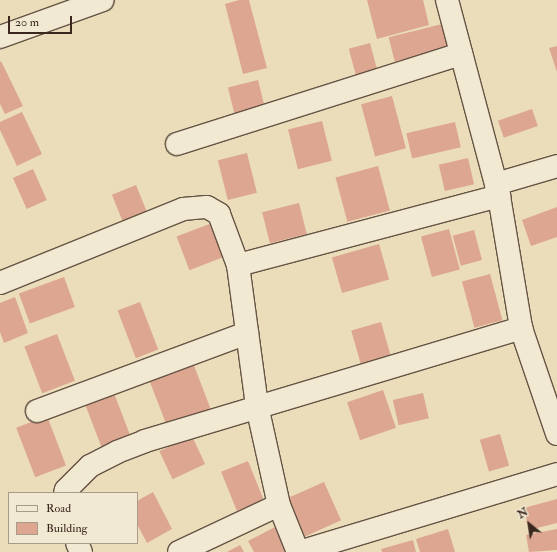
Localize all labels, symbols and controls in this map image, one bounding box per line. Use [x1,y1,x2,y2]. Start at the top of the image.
scale bar [10,8,74,34]
text: 20 m [15,15,39,30]
legend [8,492,138,544]
text: Road [46,501,71,516]
north arrow [509,504,549,544]
text: N [515,505,530,521]
text: Building [46,521,87,536]

